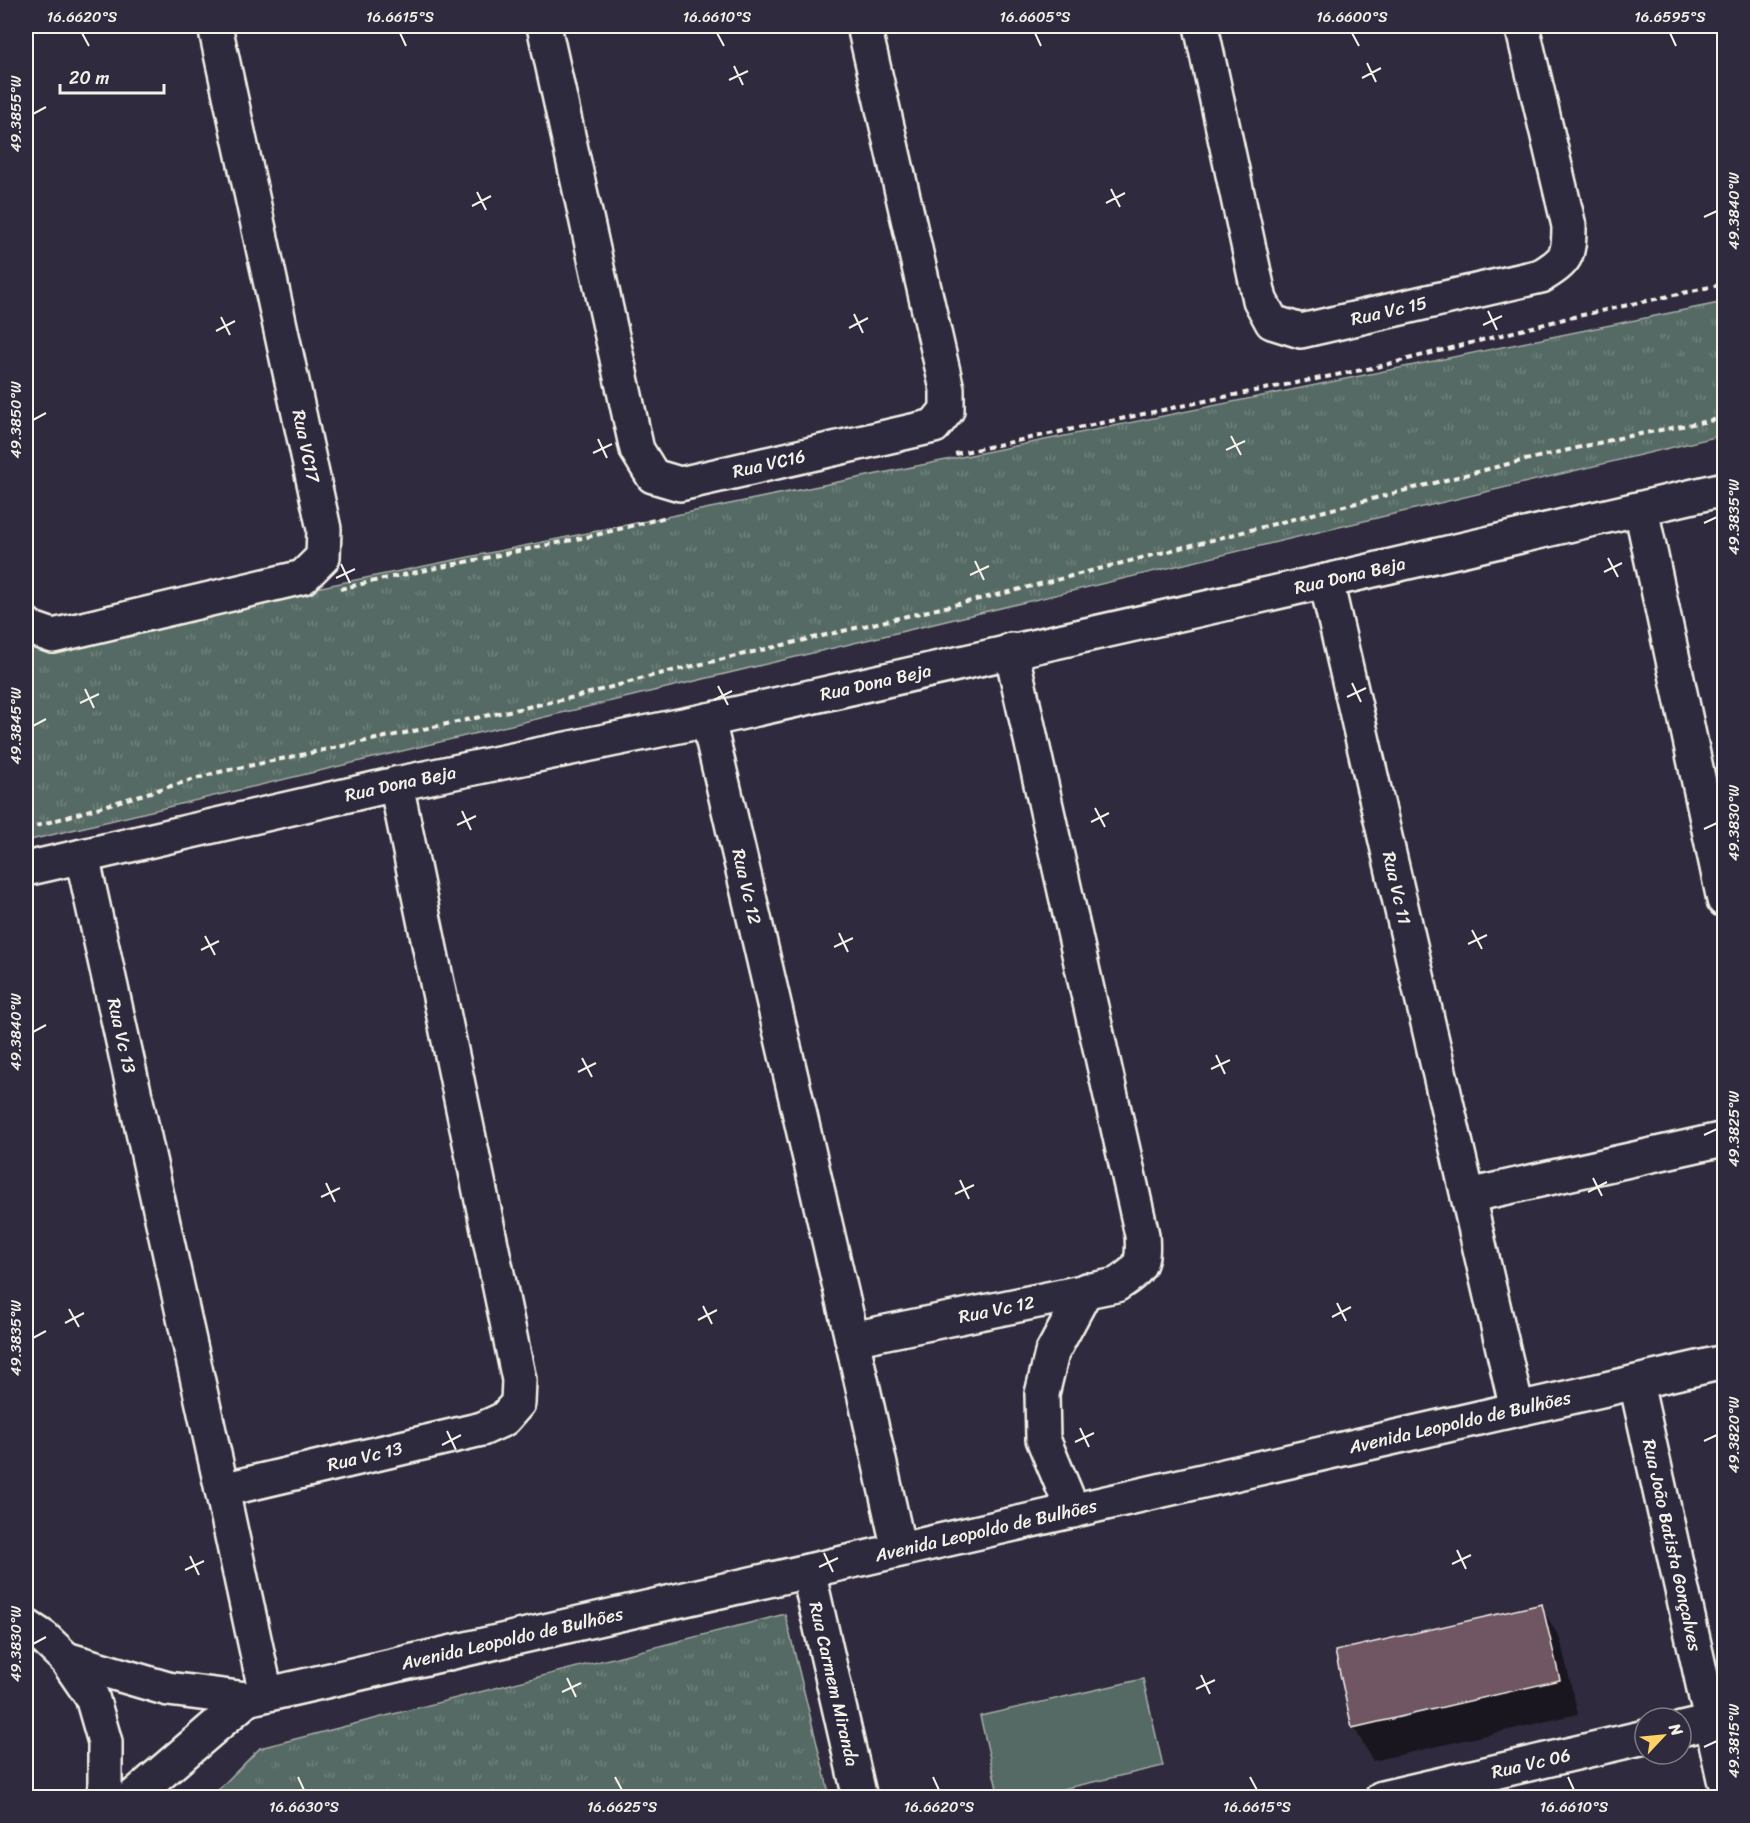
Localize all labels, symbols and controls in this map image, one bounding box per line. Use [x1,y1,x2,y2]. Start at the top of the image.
text: 16.6620°S [47,4,118,30]
text: 16.6615°S [366,4,435,30]
text: 16.6610°S [683,4,752,30]
text: 16.6605°S [999,4,1071,30]
text: 16.6600°S [1316,4,1388,30]
text: 16.6595°S [1634,4,1706,30]
scale bar [60,57,164,95]
text: 20 m [69,62,109,94]
text: 49.3855°W [3,75,29,152]
text: 49.3840°W [1721,172,1747,250]
street label: Rua Vc 15 [1348,287,1430,335]
text: 49.3850°W [3,381,29,459]
street label: Rua VC17 [283,407,330,487]
street label: Rua VC16 [729,440,808,487]
text: 49.3835°W [1721,479,1747,555]
street label: Rua Dona Beja [1291,547,1409,604]
street label: Rua Dona Beja [817,654,934,710]
text: 49.3845°W [3,687,29,764]
street label: Rua Dona Beja [342,756,459,811]
text: 49.3830°W [1721,785,1747,861]
street label: Rua Vc 12 [722,846,771,928]
street label: Rua Vc 11 [1373,848,1421,928]
text: 49.3840°W [3,993,29,1071]
street label: Rua Vc 13 [98,995,146,1076]
text: 49.3825°W [1721,1090,1747,1167]
street label: Rua Vc 12 [956,1286,1037,1333]
text: 49.3835°W [3,1300,29,1376]
street label: Avenida Leopoldo de Bulhões [1345,1381,1575,1463]
text: 49.3820°W [1721,1396,1747,1473]
street label: Rua Vc 13 [324,1432,406,1481]
street label: Rua João Batista Gonçalves [1633,1436,1711,1655]
street label: Avenida Leopoldo de Bulhões [871,1489,1101,1571]
street label: Avenida Leopoldo de Bulhões [397,1598,627,1680]
street label: Rua Carmem Miranda [800,1599,868,1770]
text: 49.3830°W [3,1606,29,1682]
text: 49.3815°W [1721,1704,1747,1778]
north arrow [1633,1706,1693,1766]
text: N [1660,1717,1692,1742]
street label: Rua Vc 06 [1488,1739,1574,1788]
text: 16.6630°S [269,1794,340,1820]
text: 16.6625°S [587,1794,658,1820]
text: 16.6620°S [904,1794,975,1820]
text: 16.6615°S [1223,1794,1292,1820]
text: 16.6610°S [1540,1794,1609,1820]

